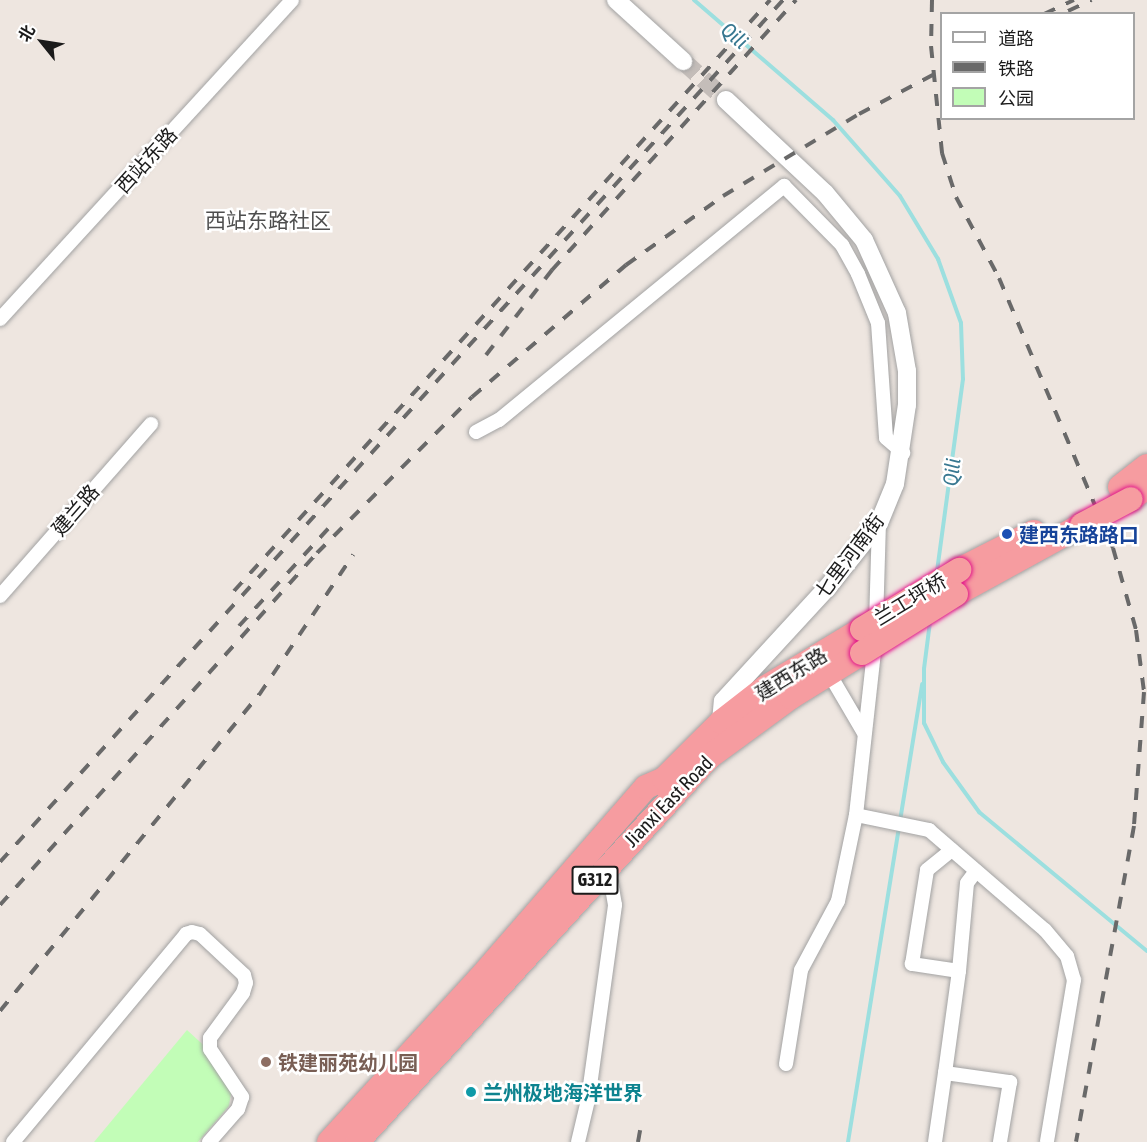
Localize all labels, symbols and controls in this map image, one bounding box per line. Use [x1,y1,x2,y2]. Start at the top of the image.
north arrow [12,12,72,72]
legend [940,12,1135,120]
water label: Qili [716,16,754,54]
text: 北 [15,22,38,44]
text: 道路 [998,28,1034,49]
text: 铁路 [998,58,1034,79]
text: 公园 [998,88,1034,109]
street label: 西站东路 [110,122,182,198]
district label: 西站东路社区 [205,207,331,233]
water label: Qili [937,457,965,487]
street label: 建兰路 [46,479,104,541]
street label: 七里河南街 [809,509,889,603]
place label: 建西东路路口 [1019,522,1139,546]
marker: 建西东路路口 [1000,527,1014,541]
street label: 兰工坪桥 [870,568,950,630]
street label: 建西东路 [751,643,831,705]
street label: Jianxi East Road [619,751,717,851]
road number: G312 [571,865,619,895]
place label: 铁建丽苑幼儿园 [278,1050,418,1074]
marker: 铁建丽苑幼儿园 [259,1055,273,1069]
place label: 兰州极地海洋世界 [483,1080,643,1104]
marker: 兰州极地海洋世界 [464,1085,478,1099]

